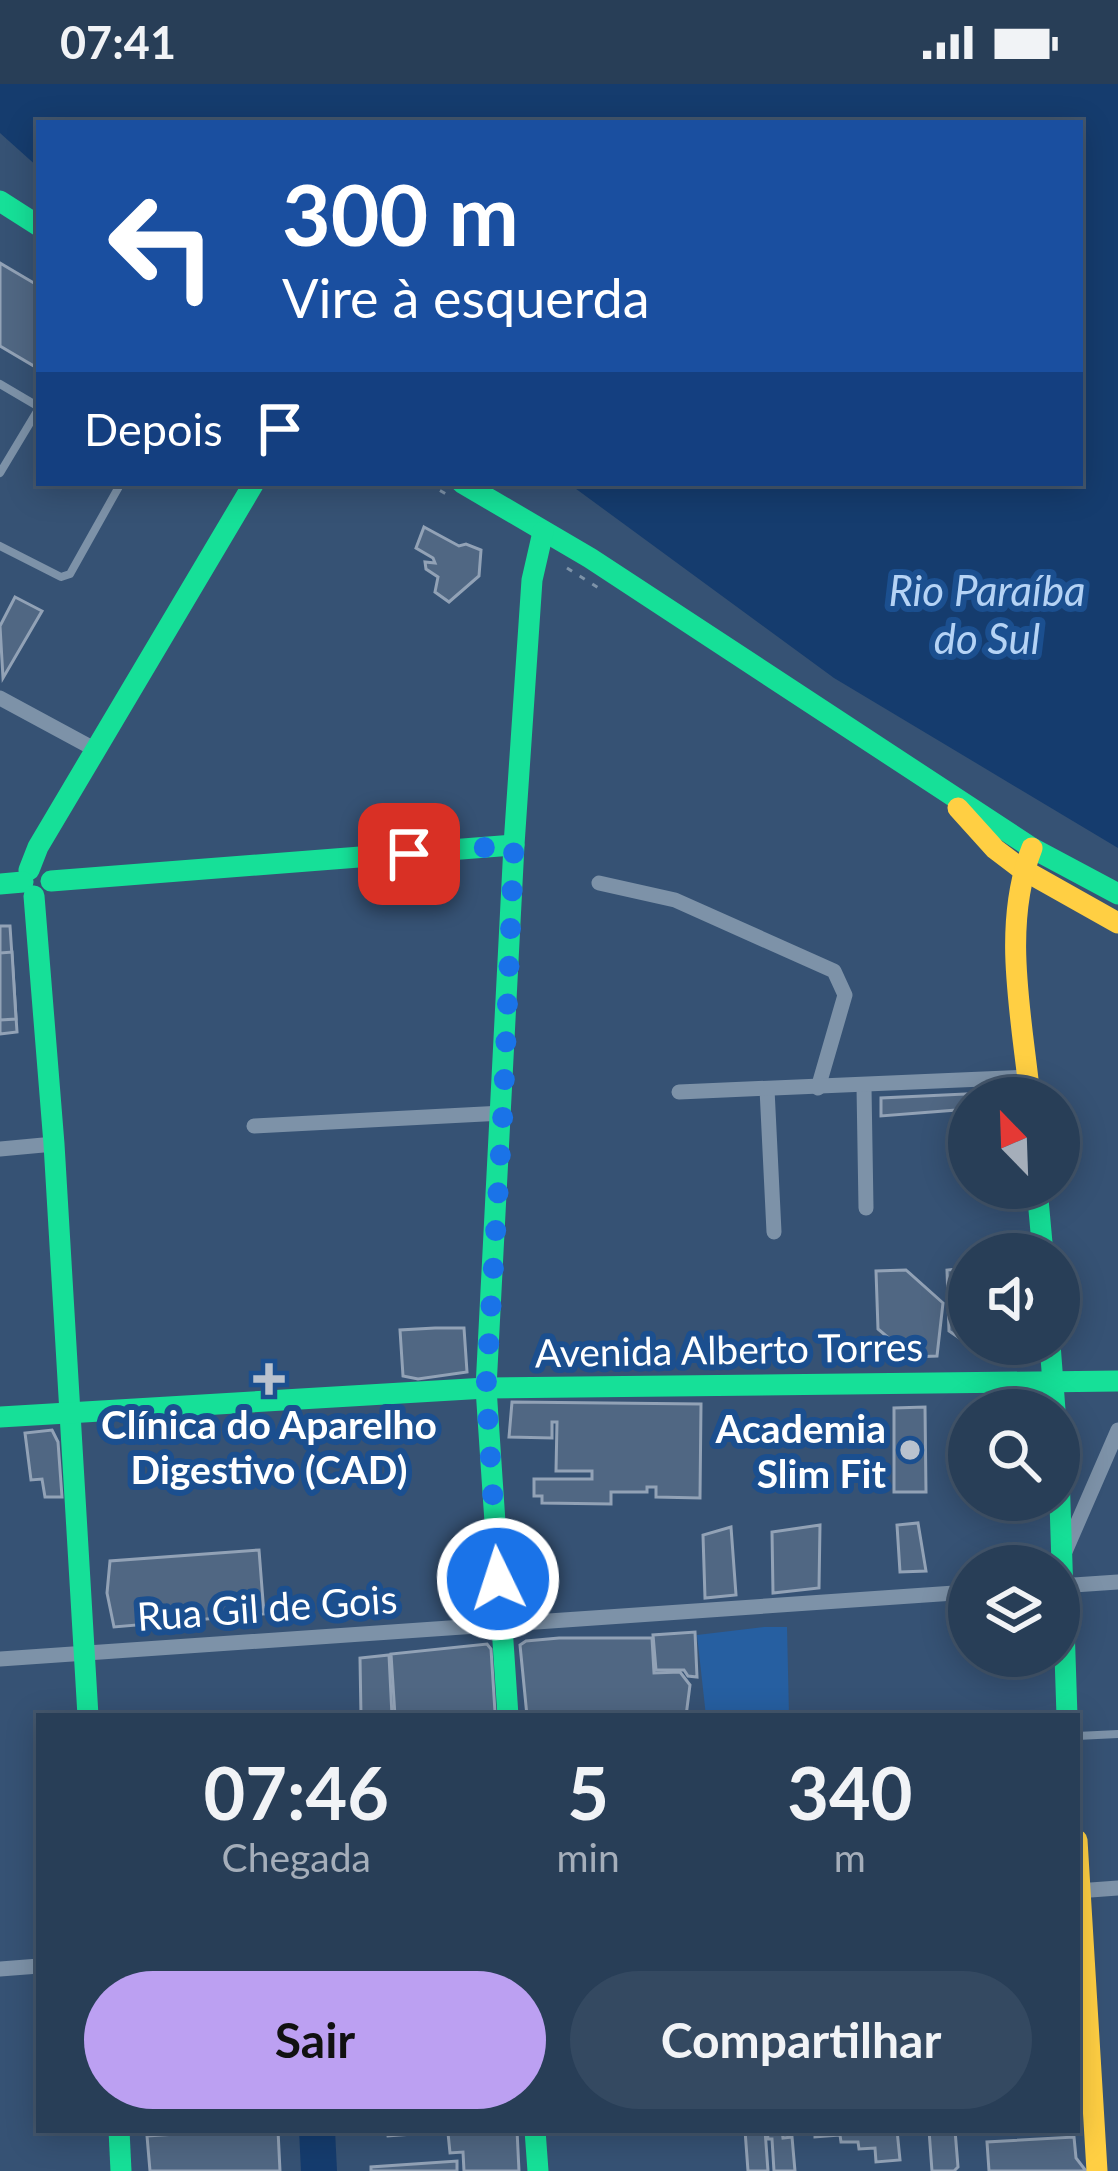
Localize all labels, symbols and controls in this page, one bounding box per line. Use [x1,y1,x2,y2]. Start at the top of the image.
text: 07:41 [60,15,176,69]
text: 300 m [282,163,519,264]
icon: left [84,168,240,324]
text: Vire à esquerda [282,265,650,330]
icon: arrive [247,396,313,462]
text: Depois [84,402,223,456]
water label: Rio Paraíba do Sul [888,565,1086,663]
pin [358,803,460,905]
icon: arrive [376,821,442,887]
north arrow [948,1077,1080,1209]
map controls [948,1077,1080,1677]
button: sound [948,1233,1080,1365]
street label: Avenida Alberto Torres [534,1323,924,1375]
marker: Clínica do Aparelho Digestivo (CAD) [253,1363,285,1395]
button: search [948,1389,1080,1521]
place label: Clínica do Aparelho Digestivo (CAD) [101,1401,437,1492]
place label: Academia Slim Fit [715,1405,886,1496]
marker: Academia Slim Fit [897,1437,923,1463]
position arrow [435,1516,561,1642]
button: layers [948,1545,1080,1677]
street label: Rua Gil de Gois [135,1575,399,1639]
text: 07:46 [203,1749,389,1835]
text: 5 [567,1749,609,1835]
text: 340 [787,1749,912,1835]
text: Chegada [222,1834,371,1880]
text: min [557,1834,620,1880]
text: m [834,1834,866,1880]
button: Sair [84,1971,546,2109]
button: Compartilhar [570,1971,1032,2109]

